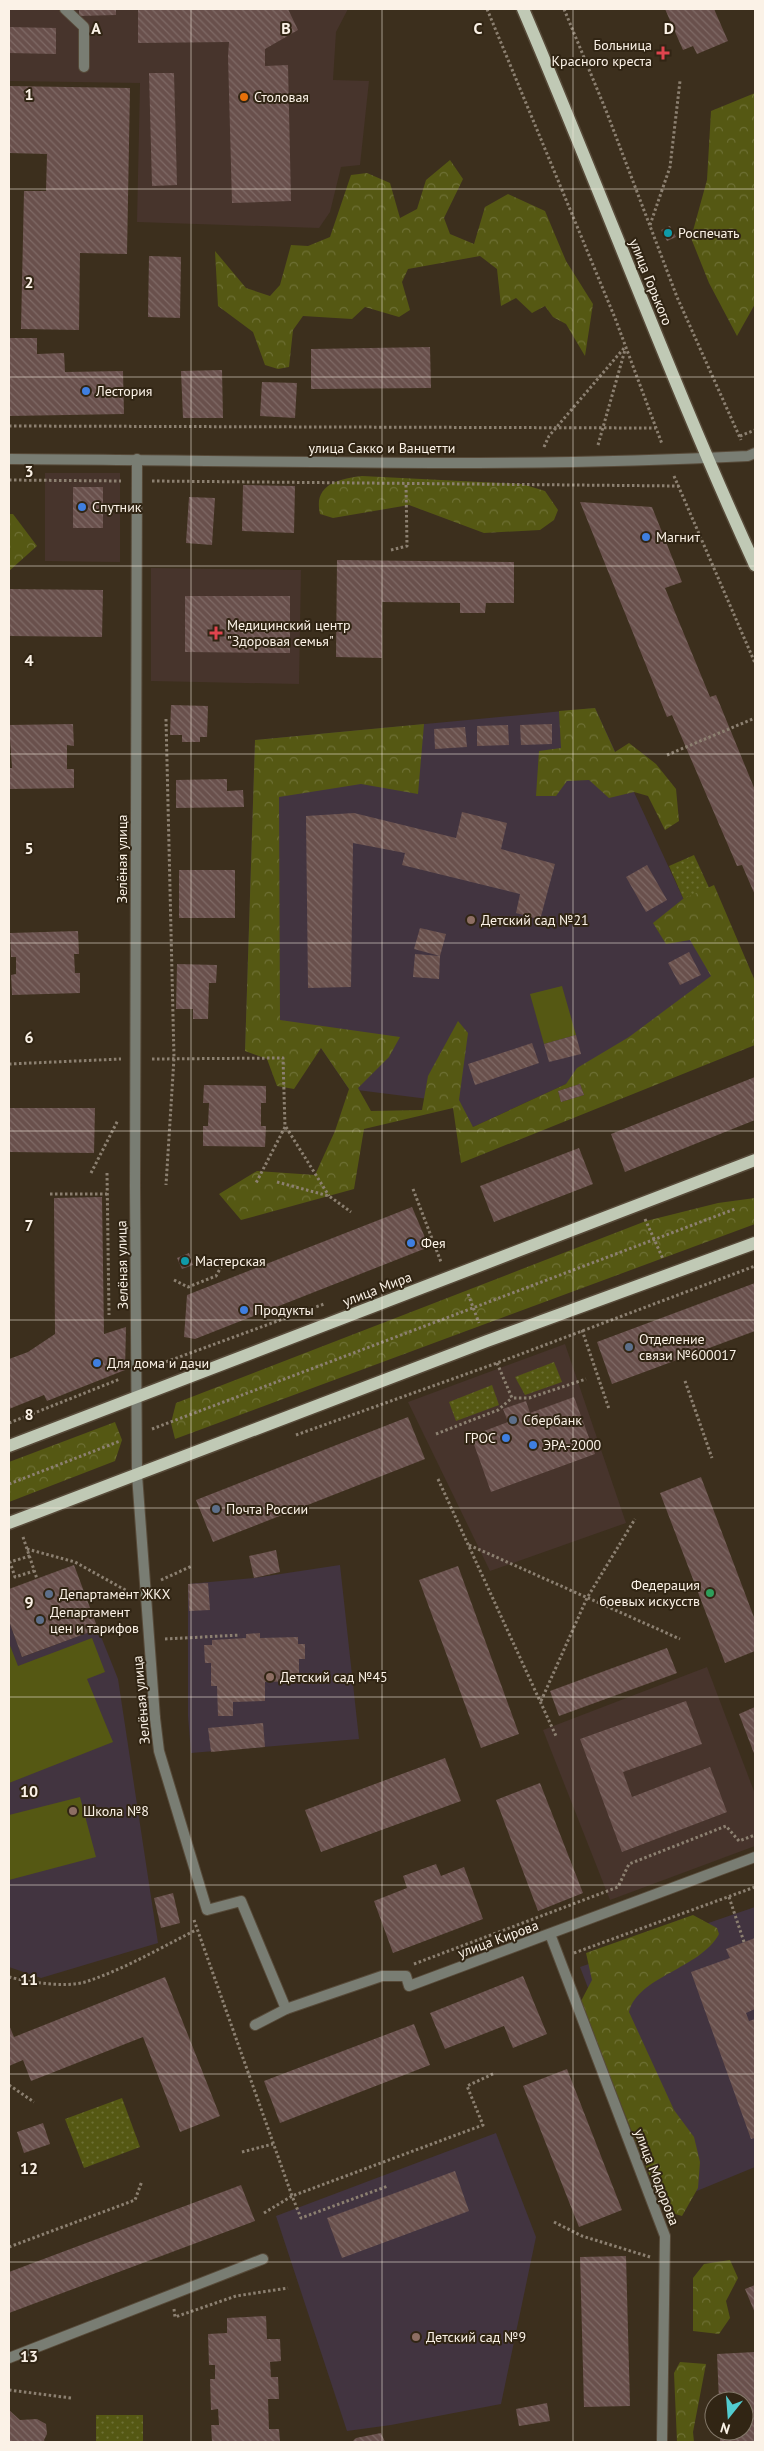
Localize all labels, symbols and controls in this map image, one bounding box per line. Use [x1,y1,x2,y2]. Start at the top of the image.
text: A [91,18,101,38]
text: B [281,18,291,38]
text: C [474,18,483,38]
text: D [664,18,674,38]
place label: Больница Красного креста [552,36,652,70]
marker: Больница Красного креста [656,46,670,60]
text: 1 [24,84,34,104]
place label: Столовая [254,88,309,106]
marker: Столовая [238,91,250,103]
place label: Роспечать [678,224,740,242]
marker: Роспечать [662,227,674,239]
street label: улица Горького [625,236,677,328]
text: 2 [24,272,34,292]
place label: Лестория [95,382,153,400]
marker: Лестория [80,385,92,397]
street label: улица Сакко и Ванцетти [309,439,455,457]
text: 3 [24,461,34,481]
place label: Спутник [92,498,142,516]
marker: Спутник [76,501,88,513]
place label: Магнит [656,528,700,546]
marker: Магнит [640,531,652,543]
place label: Медицинский центр "Здоровая семья" [227,616,351,650]
marker: Медицинский центр "Здоровая семья" [209,626,223,640]
text: 4 [24,650,34,670]
street label: Зелёная улица [113,814,131,904]
text: 5 [24,838,34,858]
place label: Детский сад №21 [481,911,589,929]
marker: Детский сад №21 [465,914,477,926]
text: 6 [24,1027,34,1047]
text: 7 [24,1215,34,1235]
street label: Зелёная улица [112,1220,132,1310]
place label: Фея [421,1234,446,1252]
marker: Фея [405,1237,417,1249]
place label: Мастерская [195,1252,266,1270]
marker: Мастерская [179,1255,191,1267]
street label: улица Мира [340,1268,414,1310]
place label: Продукты [254,1301,314,1319]
marker: Продукты [238,1304,250,1316]
place label: Отделение связи №600017 [639,1330,737,1364]
marker: Отделение связи №600017 [623,1341,635,1353]
place label: Для дома и дачи [107,1354,209,1372]
marker: Для дома и дачи [91,1357,103,1369]
text: 8 [24,1404,34,1424]
place label: Сбербанк [523,1411,582,1429]
marker: Сбербанк [507,1414,519,1426]
place label: ГРОС [465,1429,496,1447]
marker: ГРОС [500,1432,512,1444]
place label: ЭРА-2000 [543,1436,602,1454]
marker: ЭРА-2000 [527,1439,539,1451]
place label: Почта России [226,1500,308,1518]
marker: Почта России [210,1503,222,1515]
place label: Федерация боевых искусств [599,1576,700,1610]
place label: Департамент ЖКХ [59,1585,171,1603]
marker: Федерация боевых искусств [704,1587,716,1599]
marker: Департамент ЖКХ [43,1588,55,1600]
text: 9 [24,1592,34,1612]
place label: Департамент цен и тарифов [50,1603,139,1637]
marker: Департамент цен и тарифов [34,1614,46,1626]
street label: Зелёная улица [128,1655,154,1745]
place label: Детский сад №45 [280,1668,388,1686]
marker: Детский сад №45 [264,1671,276,1683]
text: 10 [20,1781,38,1801]
place label: Школа №8 [83,1802,149,1820]
marker: Школа №8 [67,1805,79,1817]
street label: улица Кирова [455,1916,541,1962]
text: 11 [20,1969,38,1989]
street label: улица Модорова [630,2126,684,2228]
text: 12 [20,2158,38,2178]
place label: Детский сад №9 [426,2328,526,2346]
marker: Детский сад №9 [410,2331,422,2343]
text: 13 [20,2346,38,2366]
north arrow [704,2391,754,2441]
text: N [718,2418,732,2438]

